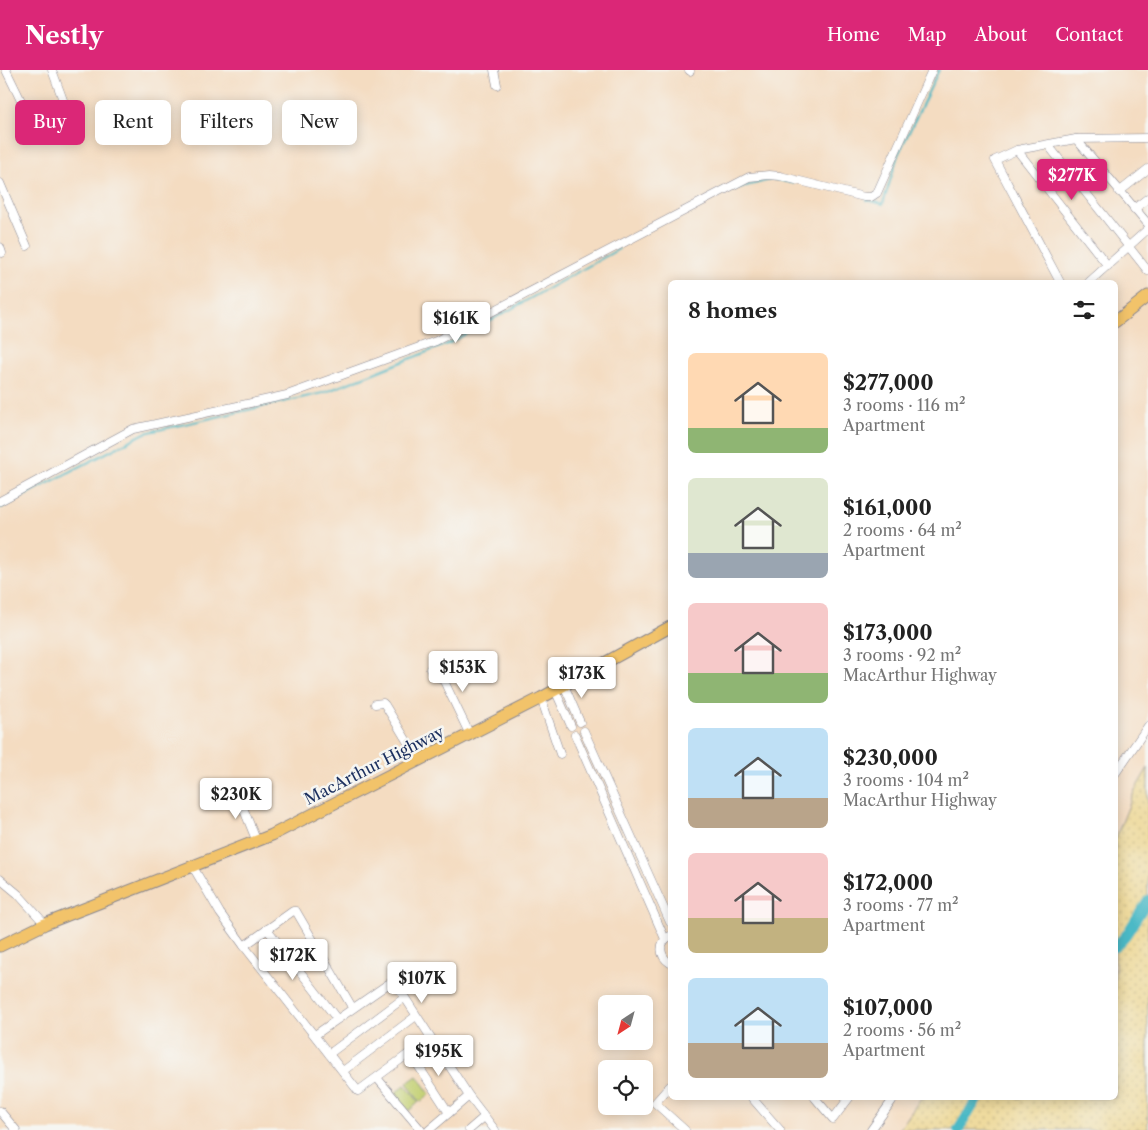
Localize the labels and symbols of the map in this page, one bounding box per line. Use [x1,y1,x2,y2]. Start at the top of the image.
pin: $277K [1037,158,1107,201]
pin: $161K [421,302,491,344]
pin: $153K [428,650,498,693]
pin: $173K [547,656,617,699]
street label: MacArthur Highway [301,721,448,809]
pin: $230K [201,778,271,820]
pin: $172K [258,938,328,981]
pin: $107K [387,962,457,1004]
north arrow [598,995,652,1050]
pin: $195K [404,1034,474,1077]

